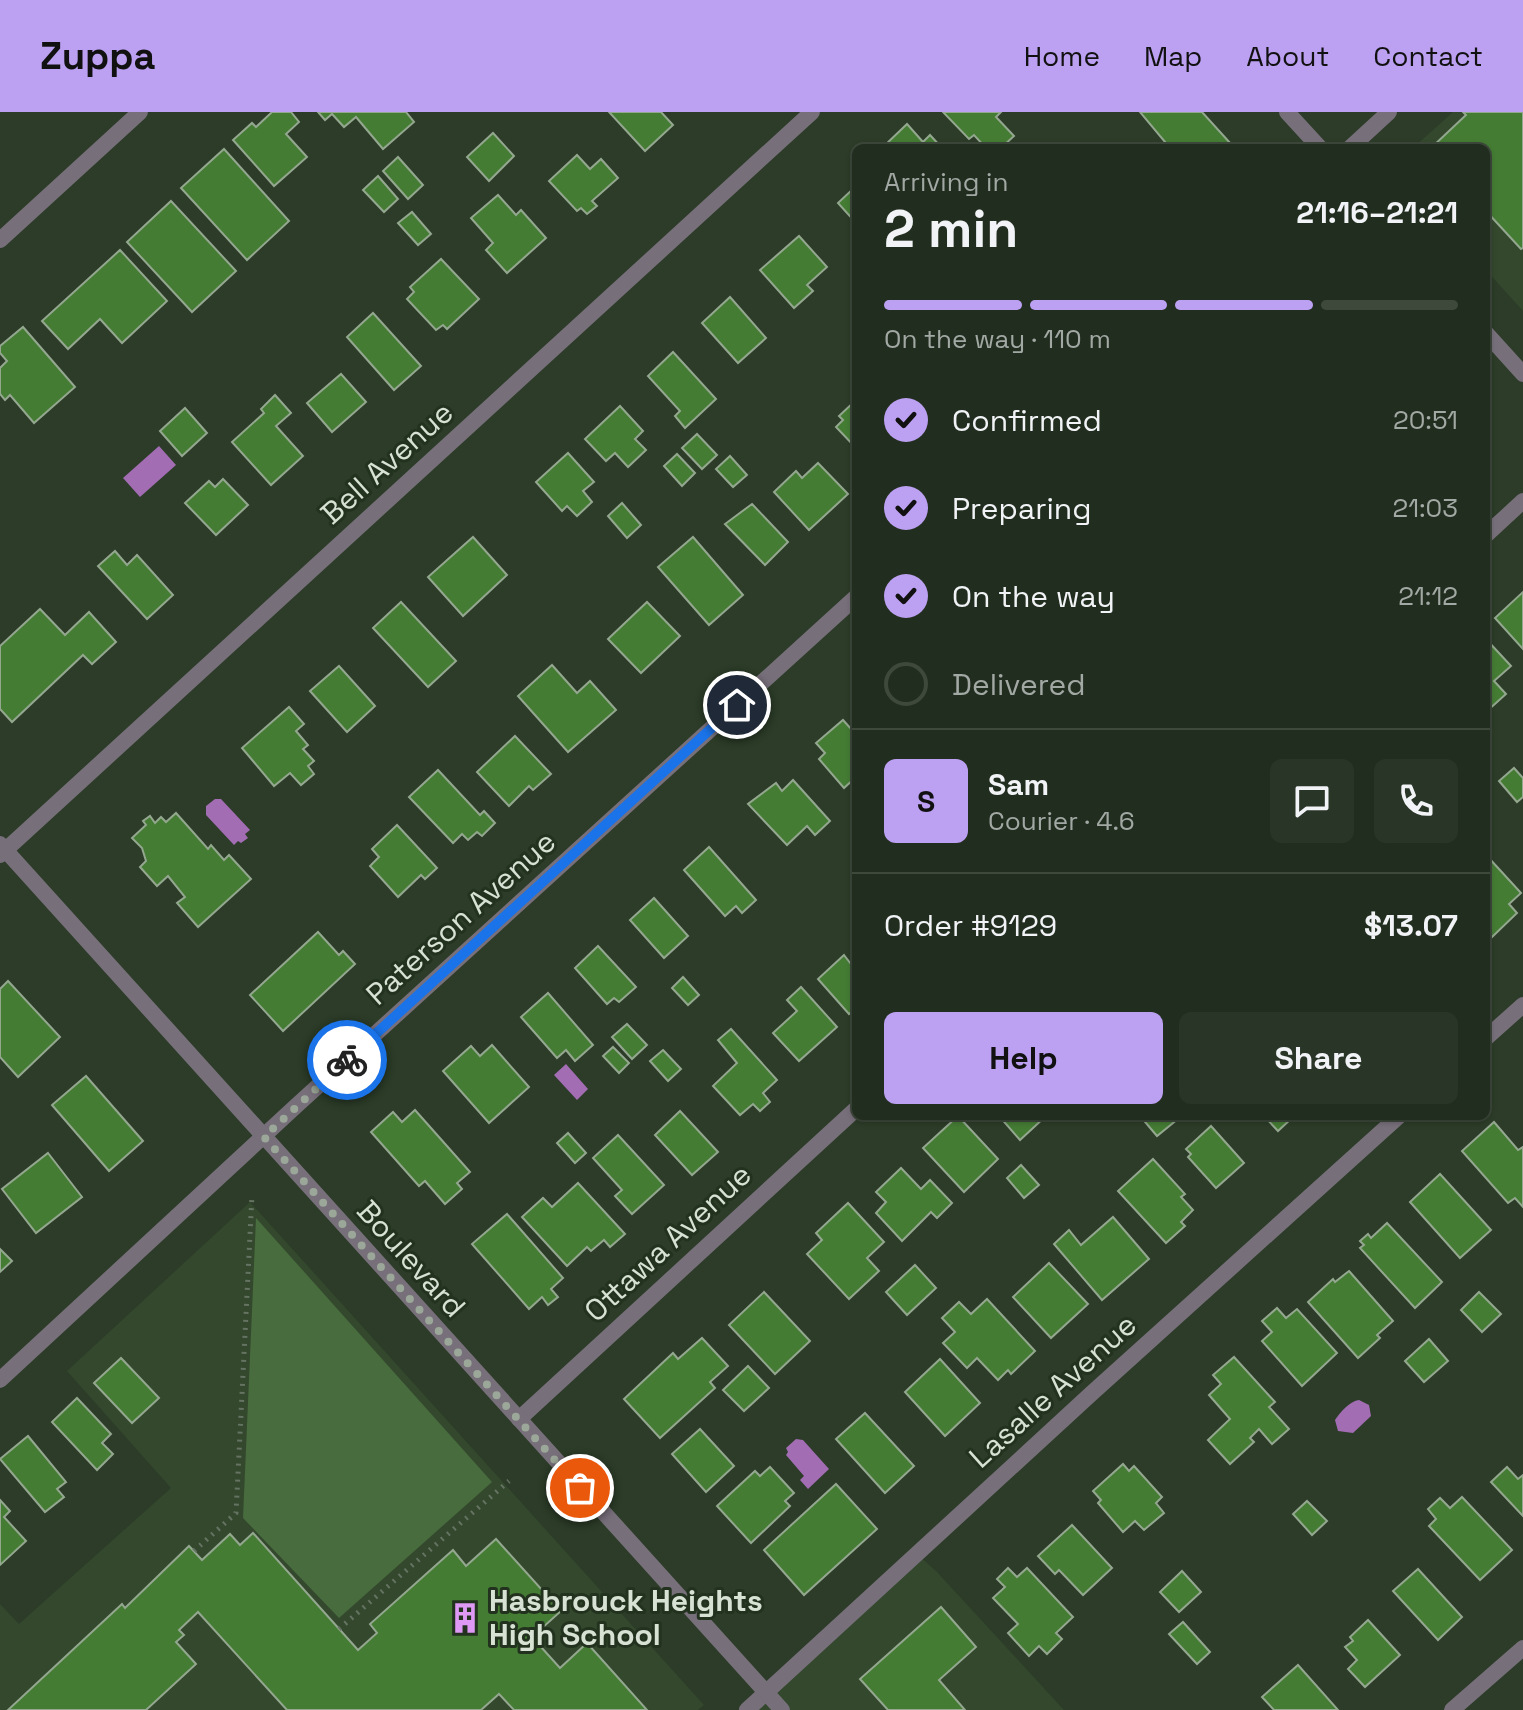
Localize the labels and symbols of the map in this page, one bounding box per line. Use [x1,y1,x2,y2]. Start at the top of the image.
street label: Bell Avenue [312,393,461,533]
pin [703,671,771,739]
street label: Paterson Avenue [358,822,564,1013]
courier [307,1020,387,1100]
street label: Ottawa Avenue [576,1155,759,1330]
street label: Boulevard [349,1192,474,1325]
street label: Lasalle Avenue [961,1305,1145,1476]
pin [546,1454,614,1522]
place label: Hasbrouck Heights High School [489,1581,763,1654]
building icon: Hasbrouck Heights High School [448,1601,482,1635]

